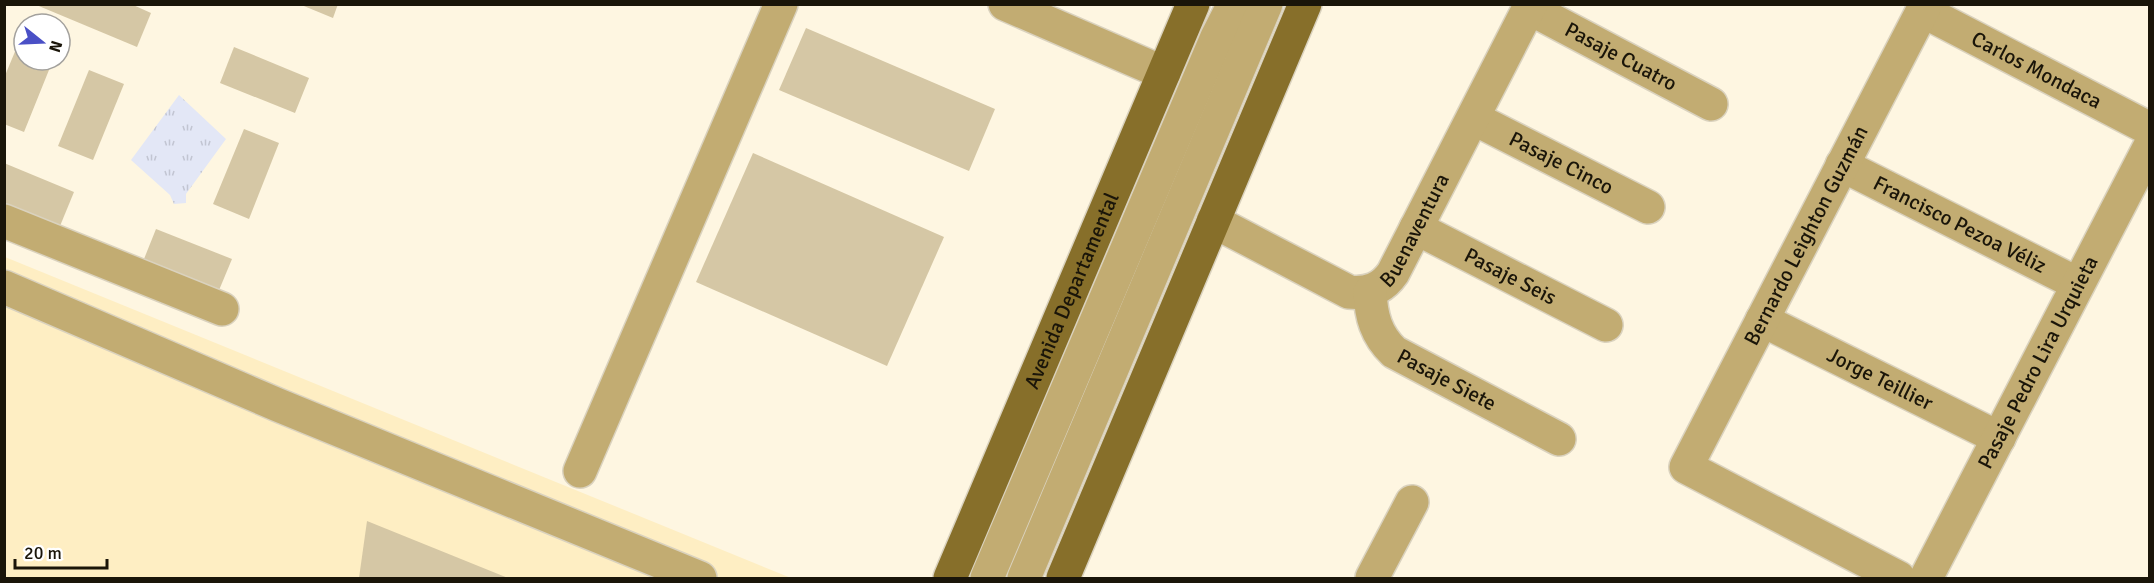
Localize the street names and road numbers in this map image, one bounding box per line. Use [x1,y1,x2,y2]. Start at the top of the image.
street label: Pasaje Cuatro [1560,16,1681,97]
street label: Carlos Mondaca [1967,25,2106,115]
street label: Bernardo Leighton Guzmán [1738,121,1874,350]
street label: Pasaje Cinco [1505,126,1618,200]
street label: Buenaventura [1374,169,1455,293]
street label: Francisco Pezoa Véliz [1869,170,2051,279]
street label: Avenida Departamental [1019,188,1125,393]
street label: Pasaje Seis [1460,242,1561,311]
street label: Pasaje Pedro Lira Urquieta [1972,251,2104,473]
street label: Jorge Teillier [1823,342,1938,416]
street label: Pasaje Siete [1393,343,1501,417]

